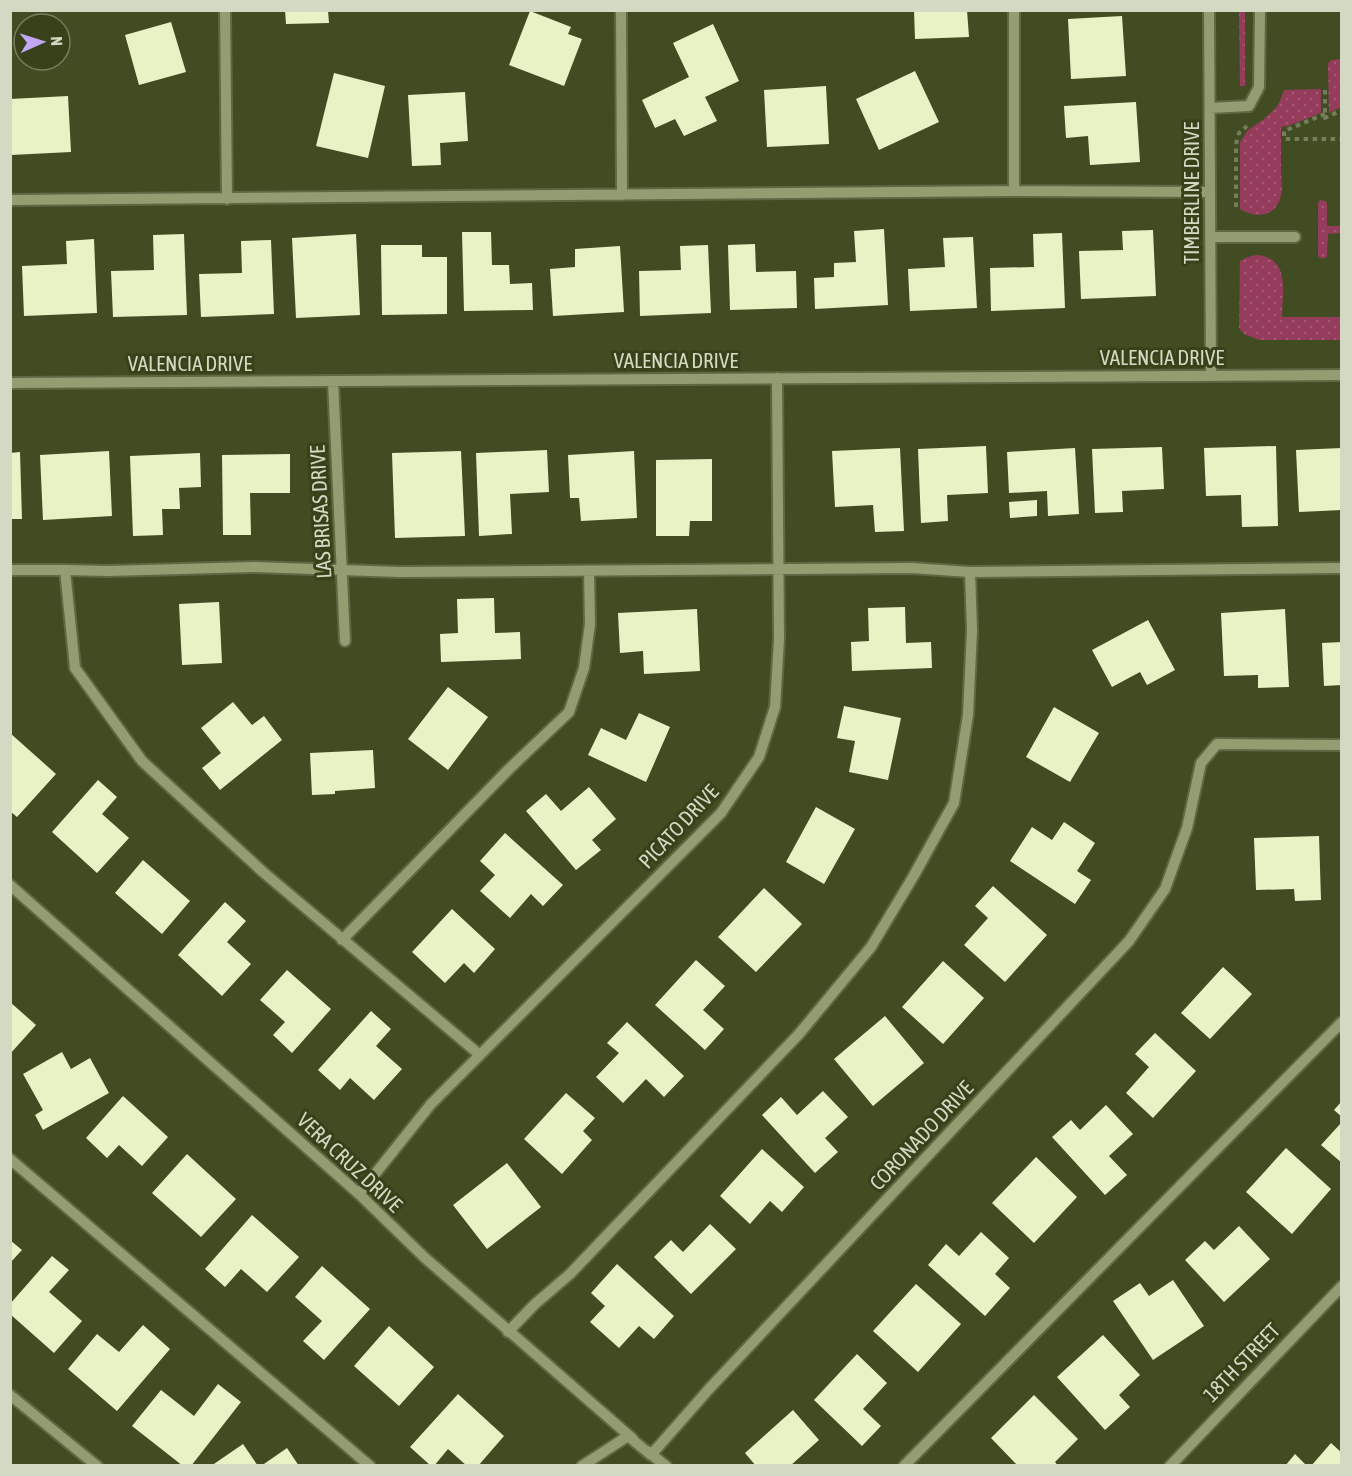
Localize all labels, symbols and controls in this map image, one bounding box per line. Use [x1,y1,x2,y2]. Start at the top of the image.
north arrow [12,12,72,72]
text: N [48,36,66,46]
street label: TIMBERLINE DRIVE [1179,122,1203,264]
street label: VALENCIA DRIVE [1100,345,1224,369]
street label: VALENCIA DRIVE [614,348,738,372]
street label: VALENCIA DRIVE [128,351,252,375]
street label: LAS BRISAS DRIVE [305,445,335,579]
street label: PICATO DRIVE [633,779,723,873]
street label: CORONADO DRIVE [864,1075,978,1194]
street label: VERA CRUZ DRIVE [293,1107,407,1217]
street label: 18TH STREET [1198,1318,1284,1406]

